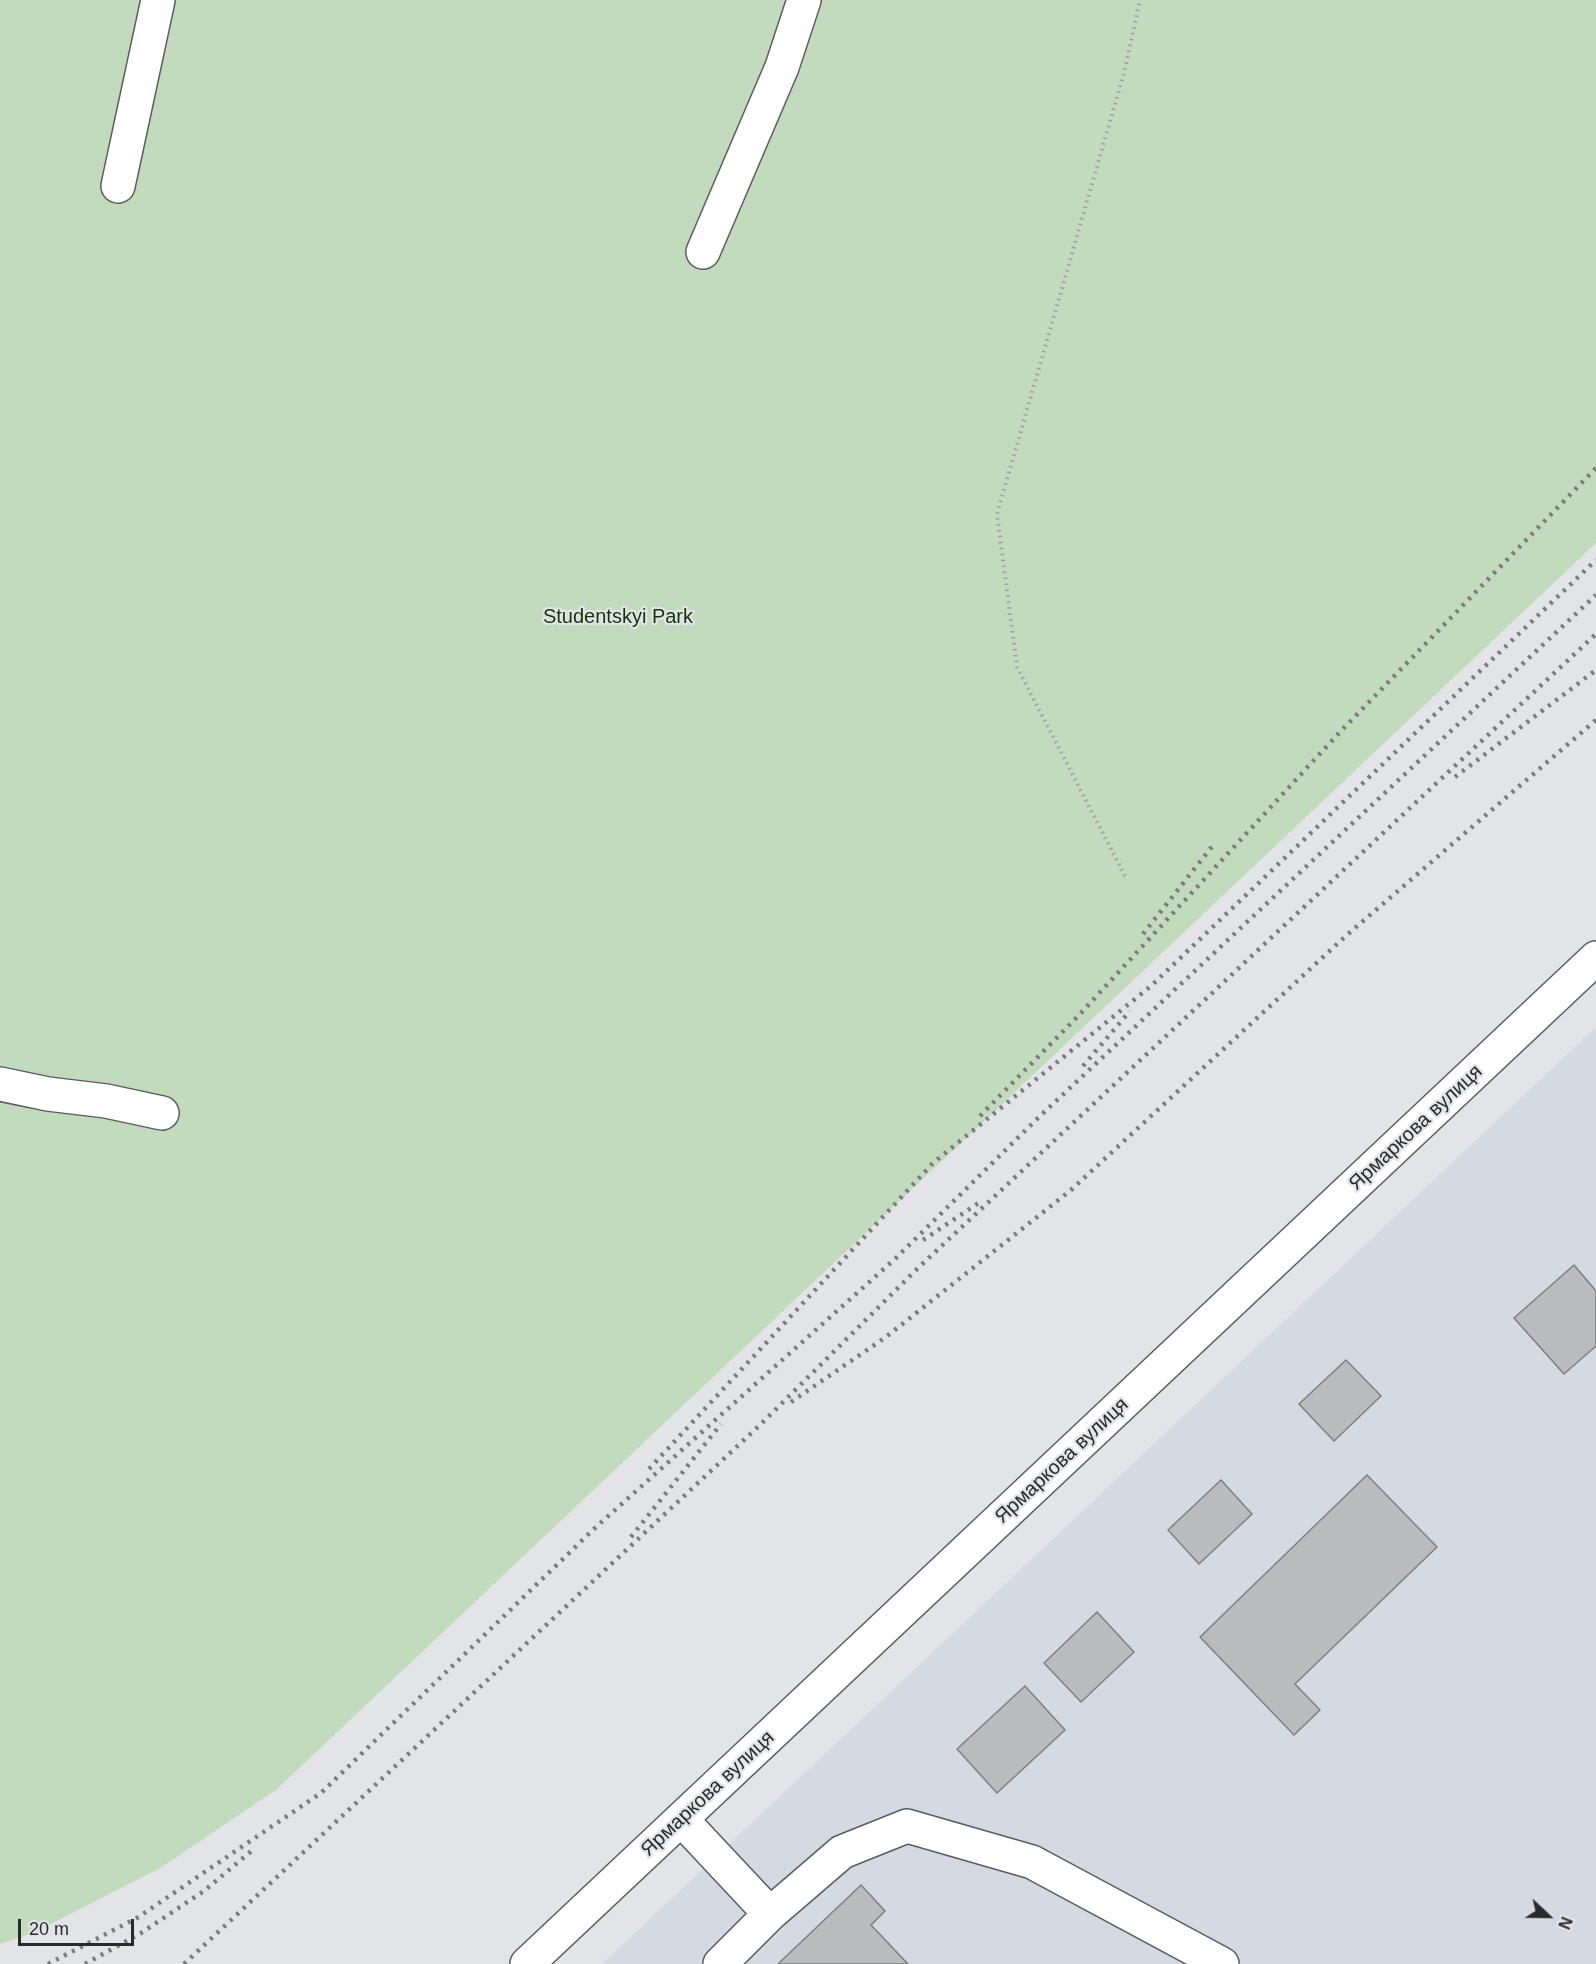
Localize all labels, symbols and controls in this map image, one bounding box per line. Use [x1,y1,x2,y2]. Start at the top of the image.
park label: Studentskyi Park [543,605,693,629]
street label: Ярмаркова вулиця [1344,1060,1488,1196]
street label: Ярмаркова вулиця [990,1393,1134,1529]
street label: Ярмаркова вулиця [636,1726,780,1862]
north arrow [1518,1886,1578,1946]
scale bar [21,1907,136,1945]
text: N [1555,1914,1575,1931]
text: 20 m [29,1919,69,1939]

